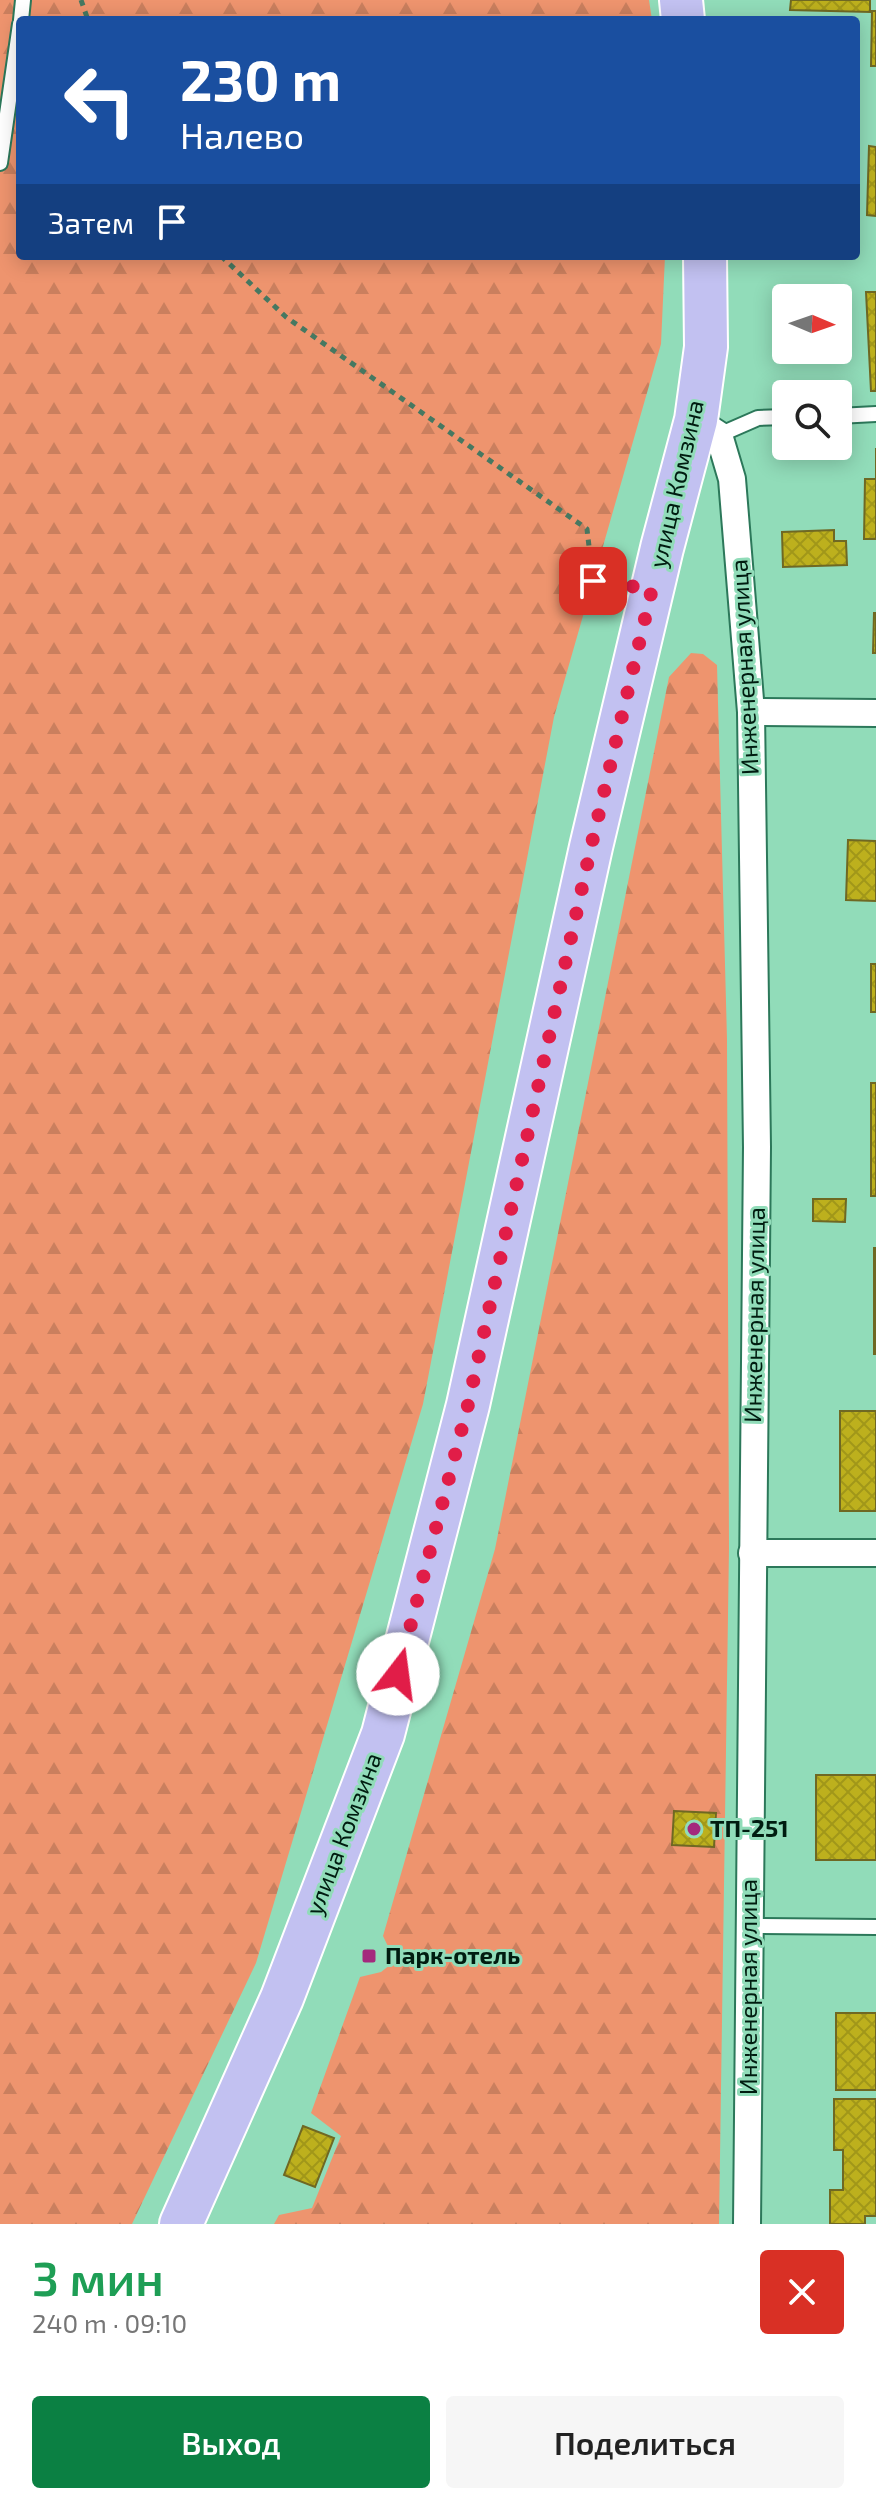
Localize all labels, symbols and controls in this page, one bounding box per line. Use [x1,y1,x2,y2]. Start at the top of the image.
text: 230 m [180,45,341,112]
icon: left [48,48,152,152]
text: Налево [180,113,304,156]
icon: arrive [150,200,194,244]
text: Затем [48,204,134,240]
north arrow [772,284,852,364]
map controls [772,284,852,460]
button: search [772,380,852,460]
street label: улица Комзина [642,397,710,571]
pin [559,547,627,615]
street label: Инженерная улица [723,558,765,776]
icon: arrive [571,559,615,603]
street label: Инженерная улица [737,1207,771,1423]
position arrow [356,1632,440,1716]
street label: улица Комзина [298,1748,388,1919]
place label: ТП-251 [710,1813,789,1842]
marker: ТП-251 [685,1820,703,1838]
street label: Инженерная улица [733,1879,763,2095]
place label: Парк-отель [385,1940,520,1969]
marker: Парк-отель [360,1947,378,1965]
text: 3 мин [32,2248,164,2306]
button: close [760,2250,844,2334]
text: 240 m · 09:10 [32,2307,187,2338]
button: Выход [32,2396,430,2488]
button: Поделиться [446,2396,844,2488]

